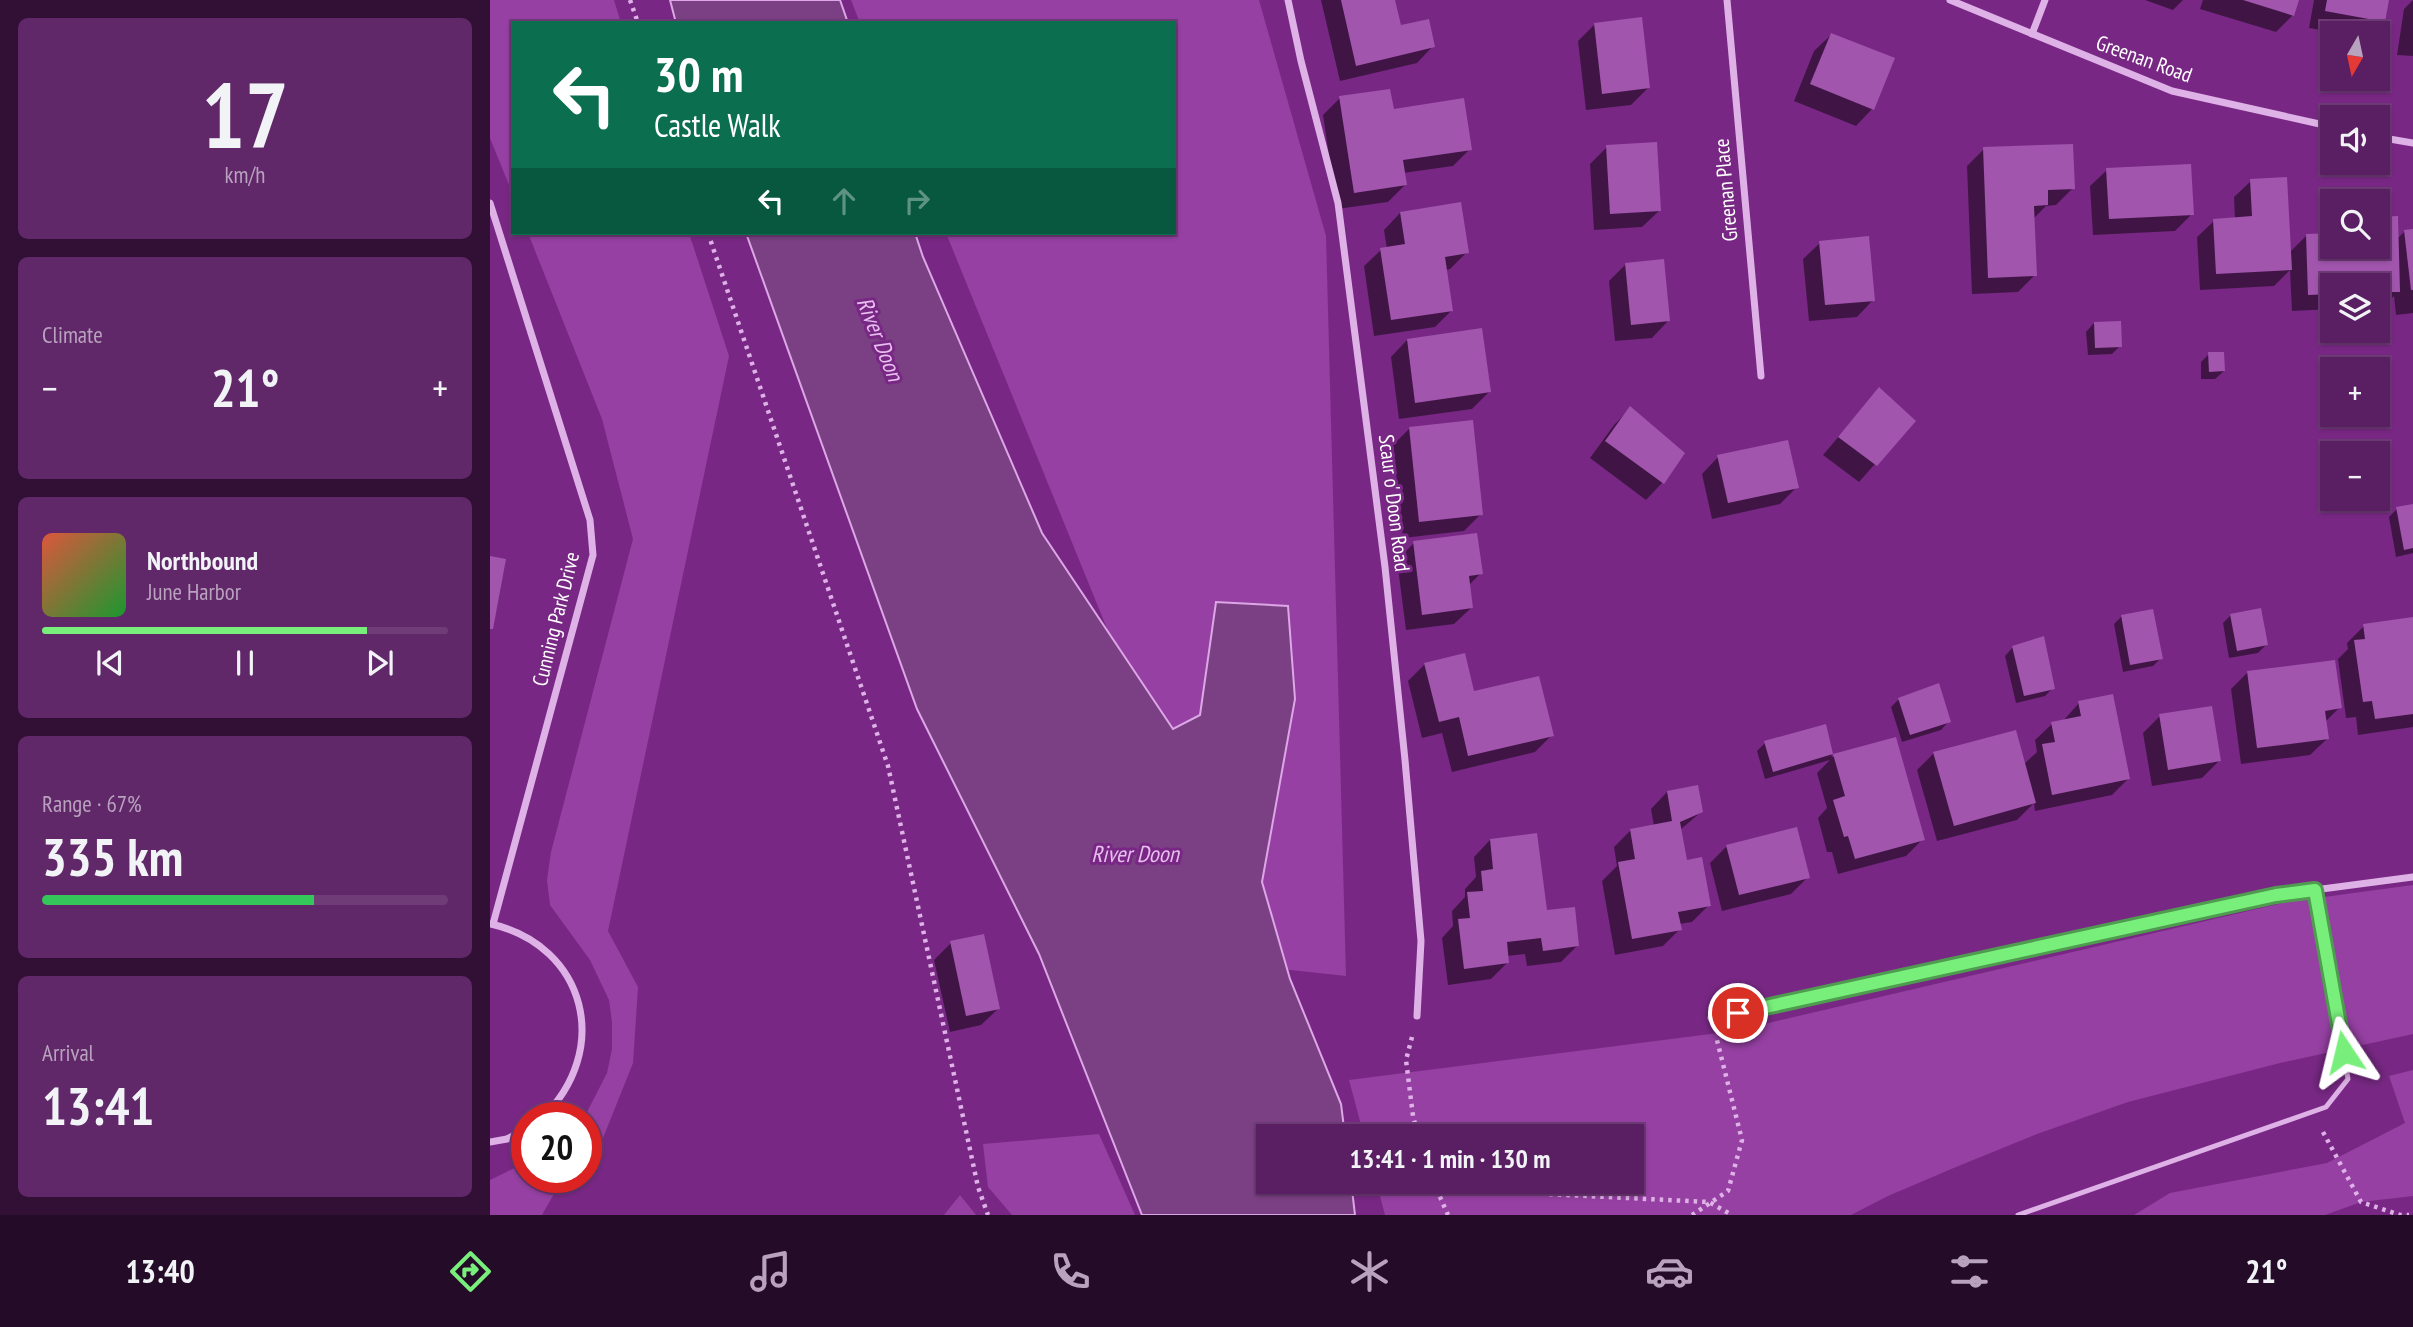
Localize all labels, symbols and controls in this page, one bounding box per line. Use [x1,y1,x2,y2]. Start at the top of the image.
north arrow [2320,21,2390,91]
map controls [2320,21,2390,511]
street label: Greenan Road [2092,29,2196,88]
text: 30 m [654,42,743,106]
icon: left [539,49,630,140]
text: 17 [202,55,289,173]
text: Castle Walk [654,104,781,146]
button: sound [2320,105,2390,175]
street label: Greenan Place [1708,138,1743,243]
text: km/h [225,160,265,189]
icon: left [752,182,790,220]
icon: ahead [825,182,863,220]
icon: right [898,182,936,220]
button: search [2320,189,2390,259]
button: layers [2320,273,2390,343]
water label: River Doon [851,293,911,387]
text: Climate [42,320,103,349]
text: 21° [211,354,279,421]
button: + [2320,357,2390,427]
text: − [42,363,58,412]
text: + [432,363,448,412]
street label: Scaur o' Doon Road [1373,433,1416,573]
button: − [2320,441,2390,511]
text: Northbound [147,544,258,577]
street label: Cunning Park Drive [526,549,585,689]
text: June Harbor [147,577,241,606]
icon: previous [91,644,129,682]
icon: pause [226,644,264,682]
icon: next [361,644,399,682]
text: Range · 67% [42,789,142,818]
text: 335 km [42,823,183,890]
water label: River Doon [1091,839,1181,868]
pin [1708,983,1768,1043]
icon: arrive [1719,994,1757,1032]
position arrow [2307,1015,2381,1089]
text: Arrival [42,1038,94,1067]
text: 13:41 [42,1072,154,1139]
speed limit sign: 20 [511,1102,602,1193]
text: 13:41 · 1 min · 130 m [1350,1142,1550,1175]
icon: directions [446,1247,495,1296]
icon: music [746,1247,795,1296]
icon: phone [1046,1247,1095,1296]
icon: climate [1345,1247,1394,1296]
icon: car [1645,1247,1694,1296]
icon: filters [1945,1247,1994,1296]
text: 13:40 [125,1250,195,1292]
text: 21° [2245,1250,2288,1292]

